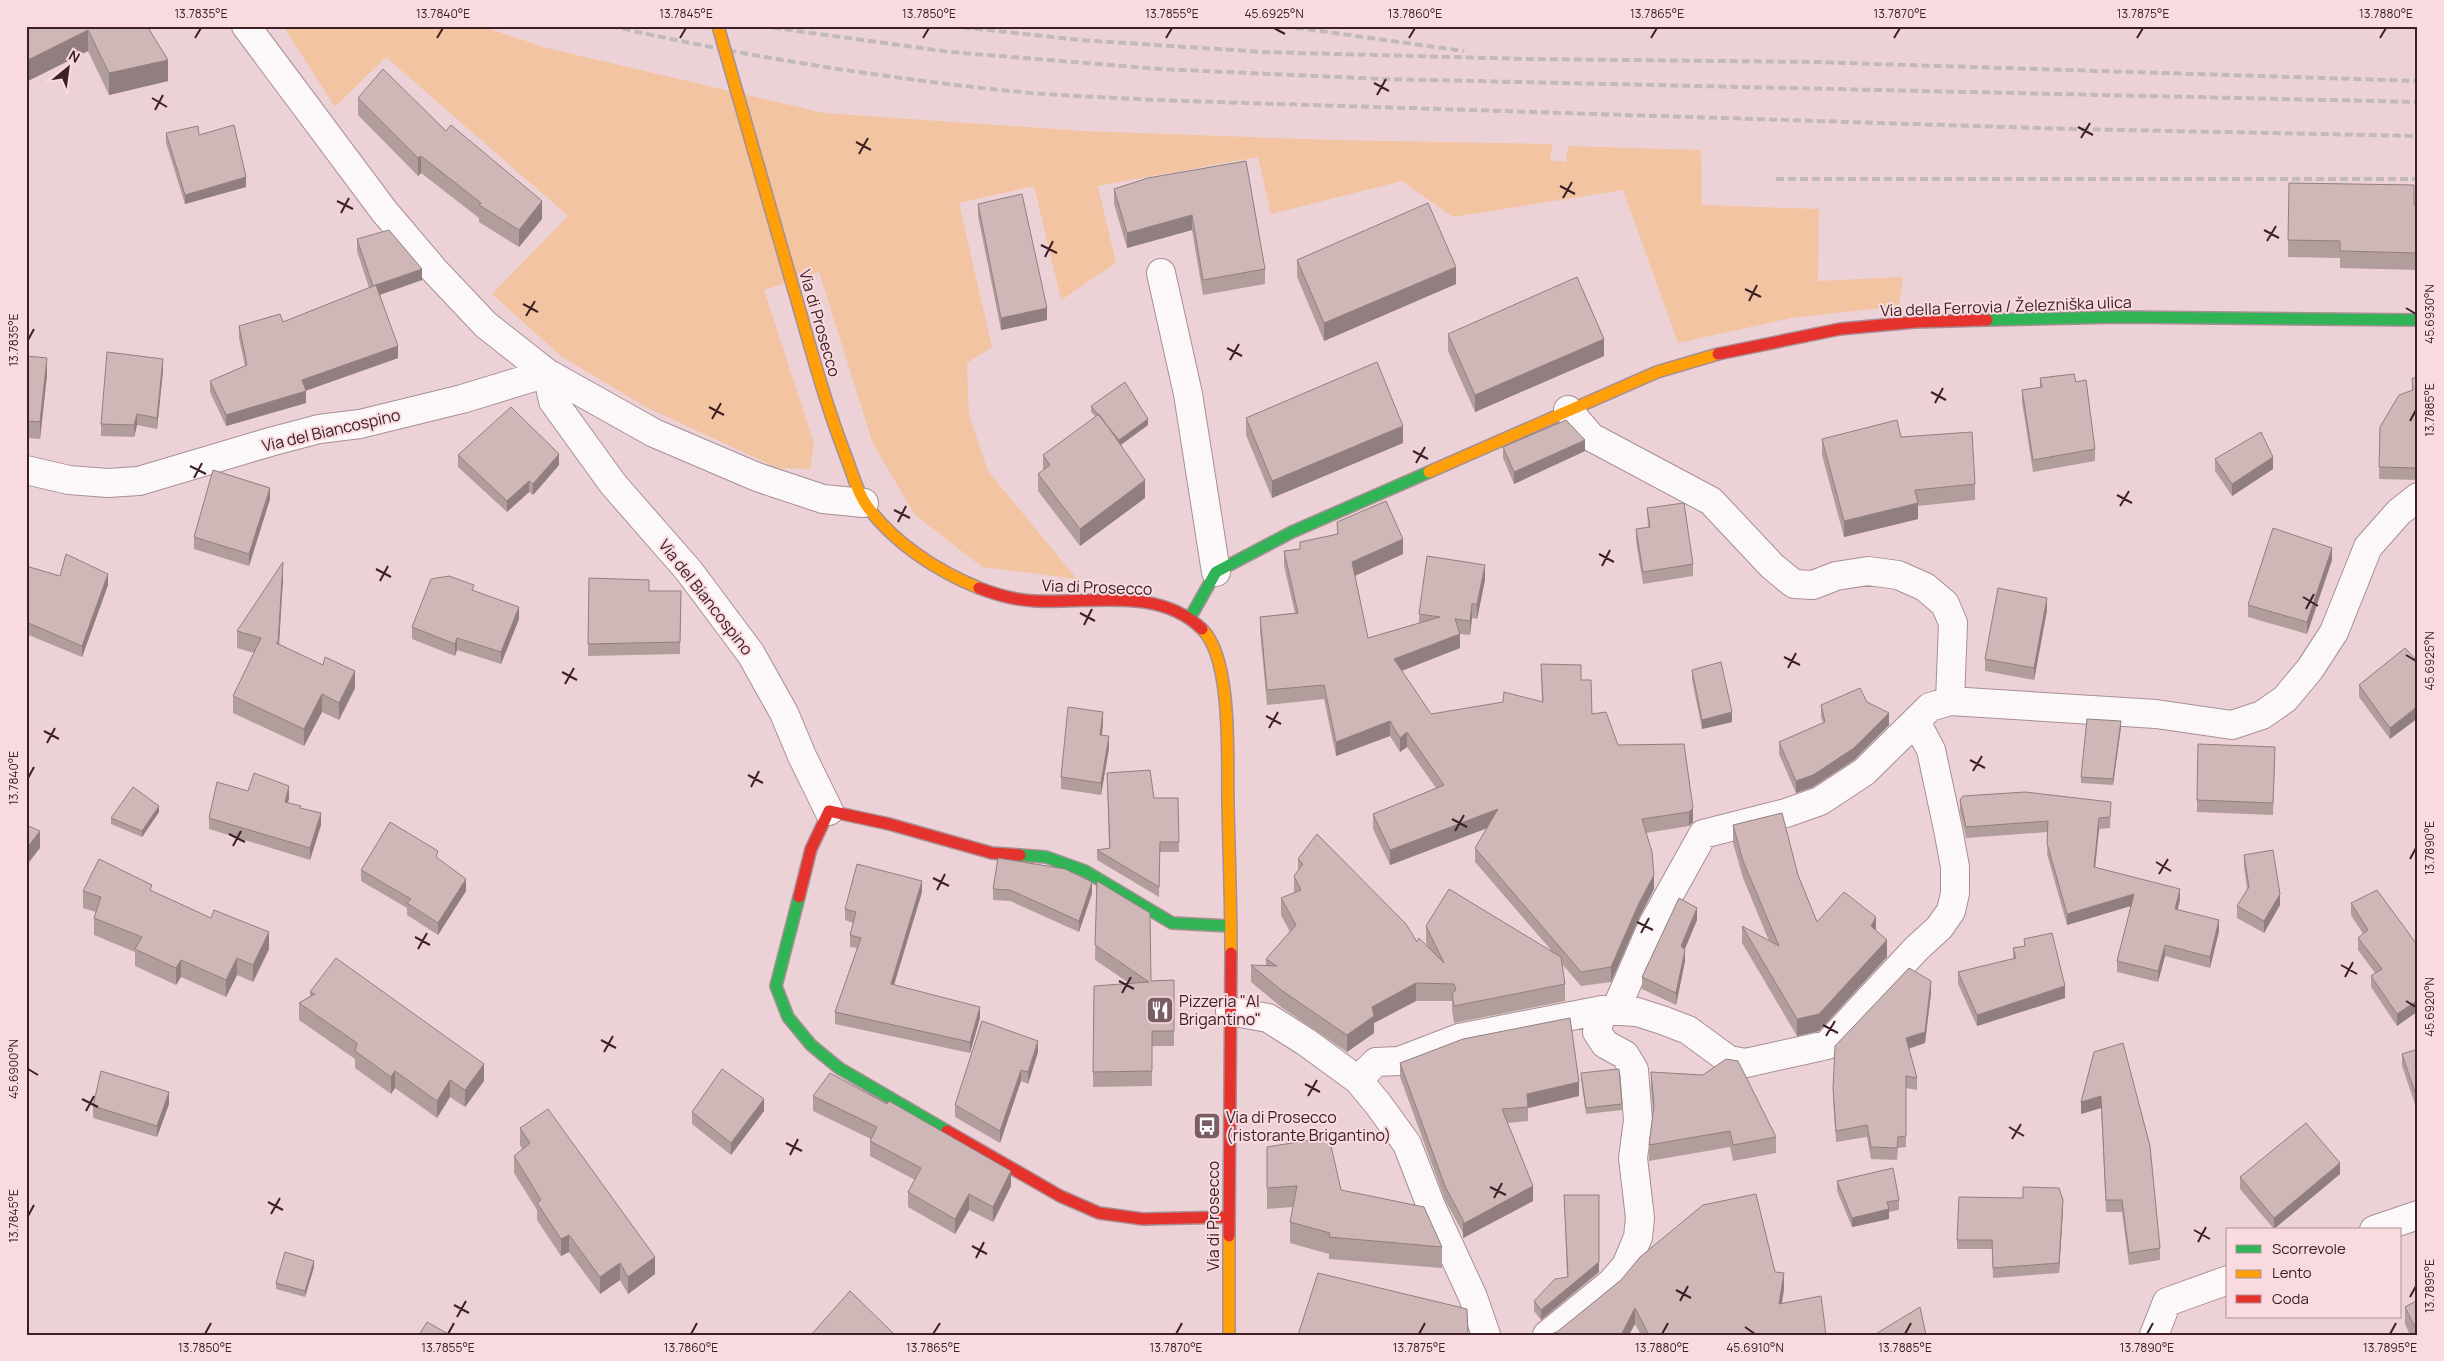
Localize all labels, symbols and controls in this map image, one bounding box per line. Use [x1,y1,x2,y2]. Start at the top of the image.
text: 13.7835°E [174,5,228,22]
text: 13.7840°E [416,5,470,22]
text: 13.7845°E [659,5,713,22]
text: 13.7850°E [902,5,956,22]
text: 13.7855°E [1145,5,1199,22]
text: 45.6925°N [1244,5,1304,22]
text: 13.7860°E [1388,5,1442,22]
text: 13.7865°E [1630,5,1684,22]
text: 13.7870°E [1874,5,1927,22]
text: 13.7875°E [2117,5,2169,22]
text: 13.7880°E [2359,5,2413,22]
north arrow [42,42,92,92]
text: N [66,45,84,67]
street label: Via di Prosecco [794,267,846,379]
text: 45.6930°N [2421,284,2438,344]
street label: Via della Ferrovia / Železniška ulica [1880,291,2132,321]
text: 13.7835°E [5,313,22,367]
text: 13.7885°E [2421,383,2438,437]
street label: Via del Biancospino [260,403,402,457]
street label: Via del Biancospino [654,535,758,659]
street label: Via di Prosecco [1041,574,1153,600]
text: 45.6925°N [2421,631,2438,691]
text: 13.7840°E [5,751,22,805]
text: 13.7890°E [2421,821,2438,875]
text: 45.6920°N [2421,977,2438,1037]
place label: Pizzeria "Al Brigantino" [1179,990,1261,1030]
restaurant icon: Pizzeria "Al Brigantino" [1145,995,1175,1025]
text: 45.6900°N [5,1039,22,1099]
place label: Via di Prosecco (ristorante Brigantino) [1226,1106,1391,1146]
bus stop icon: Via di Prosecco (ristorante Brigantino) [1192,1111,1222,1141]
street label: Via di Prosecco [1202,1161,1224,1271]
text: 13.7845°E [5,1189,22,1243]
legend [2226,1228,2402,1318]
text: Scorrevole [2272,1238,2346,1259]
text: 13.7895°E [2421,1259,2438,1313]
text: Lento [2272,1262,2312,1283]
text: Coda [2272,1288,2309,1309]
text: 13.7850°E [178,1339,232,1356]
text: 13.7855°E [421,1339,475,1356]
text: 13.7860°E [664,1339,718,1356]
text: 13.7865°E [906,1339,960,1356]
text: 13.7870°E [1150,1339,1203,1356]
text: 13.7875°E [1393,1339,1445,1356]
text: 13.7880°E [1635,1339,1689,1356]
text: 45.6910°N [1726,1339,1784,1356]
text: 13.7885°E [1878,1339,1932,1356]
text: 13.7890°E [2120,1339,2174,1356]
text: 13.7895°E [2363,1339,2417,1356]

